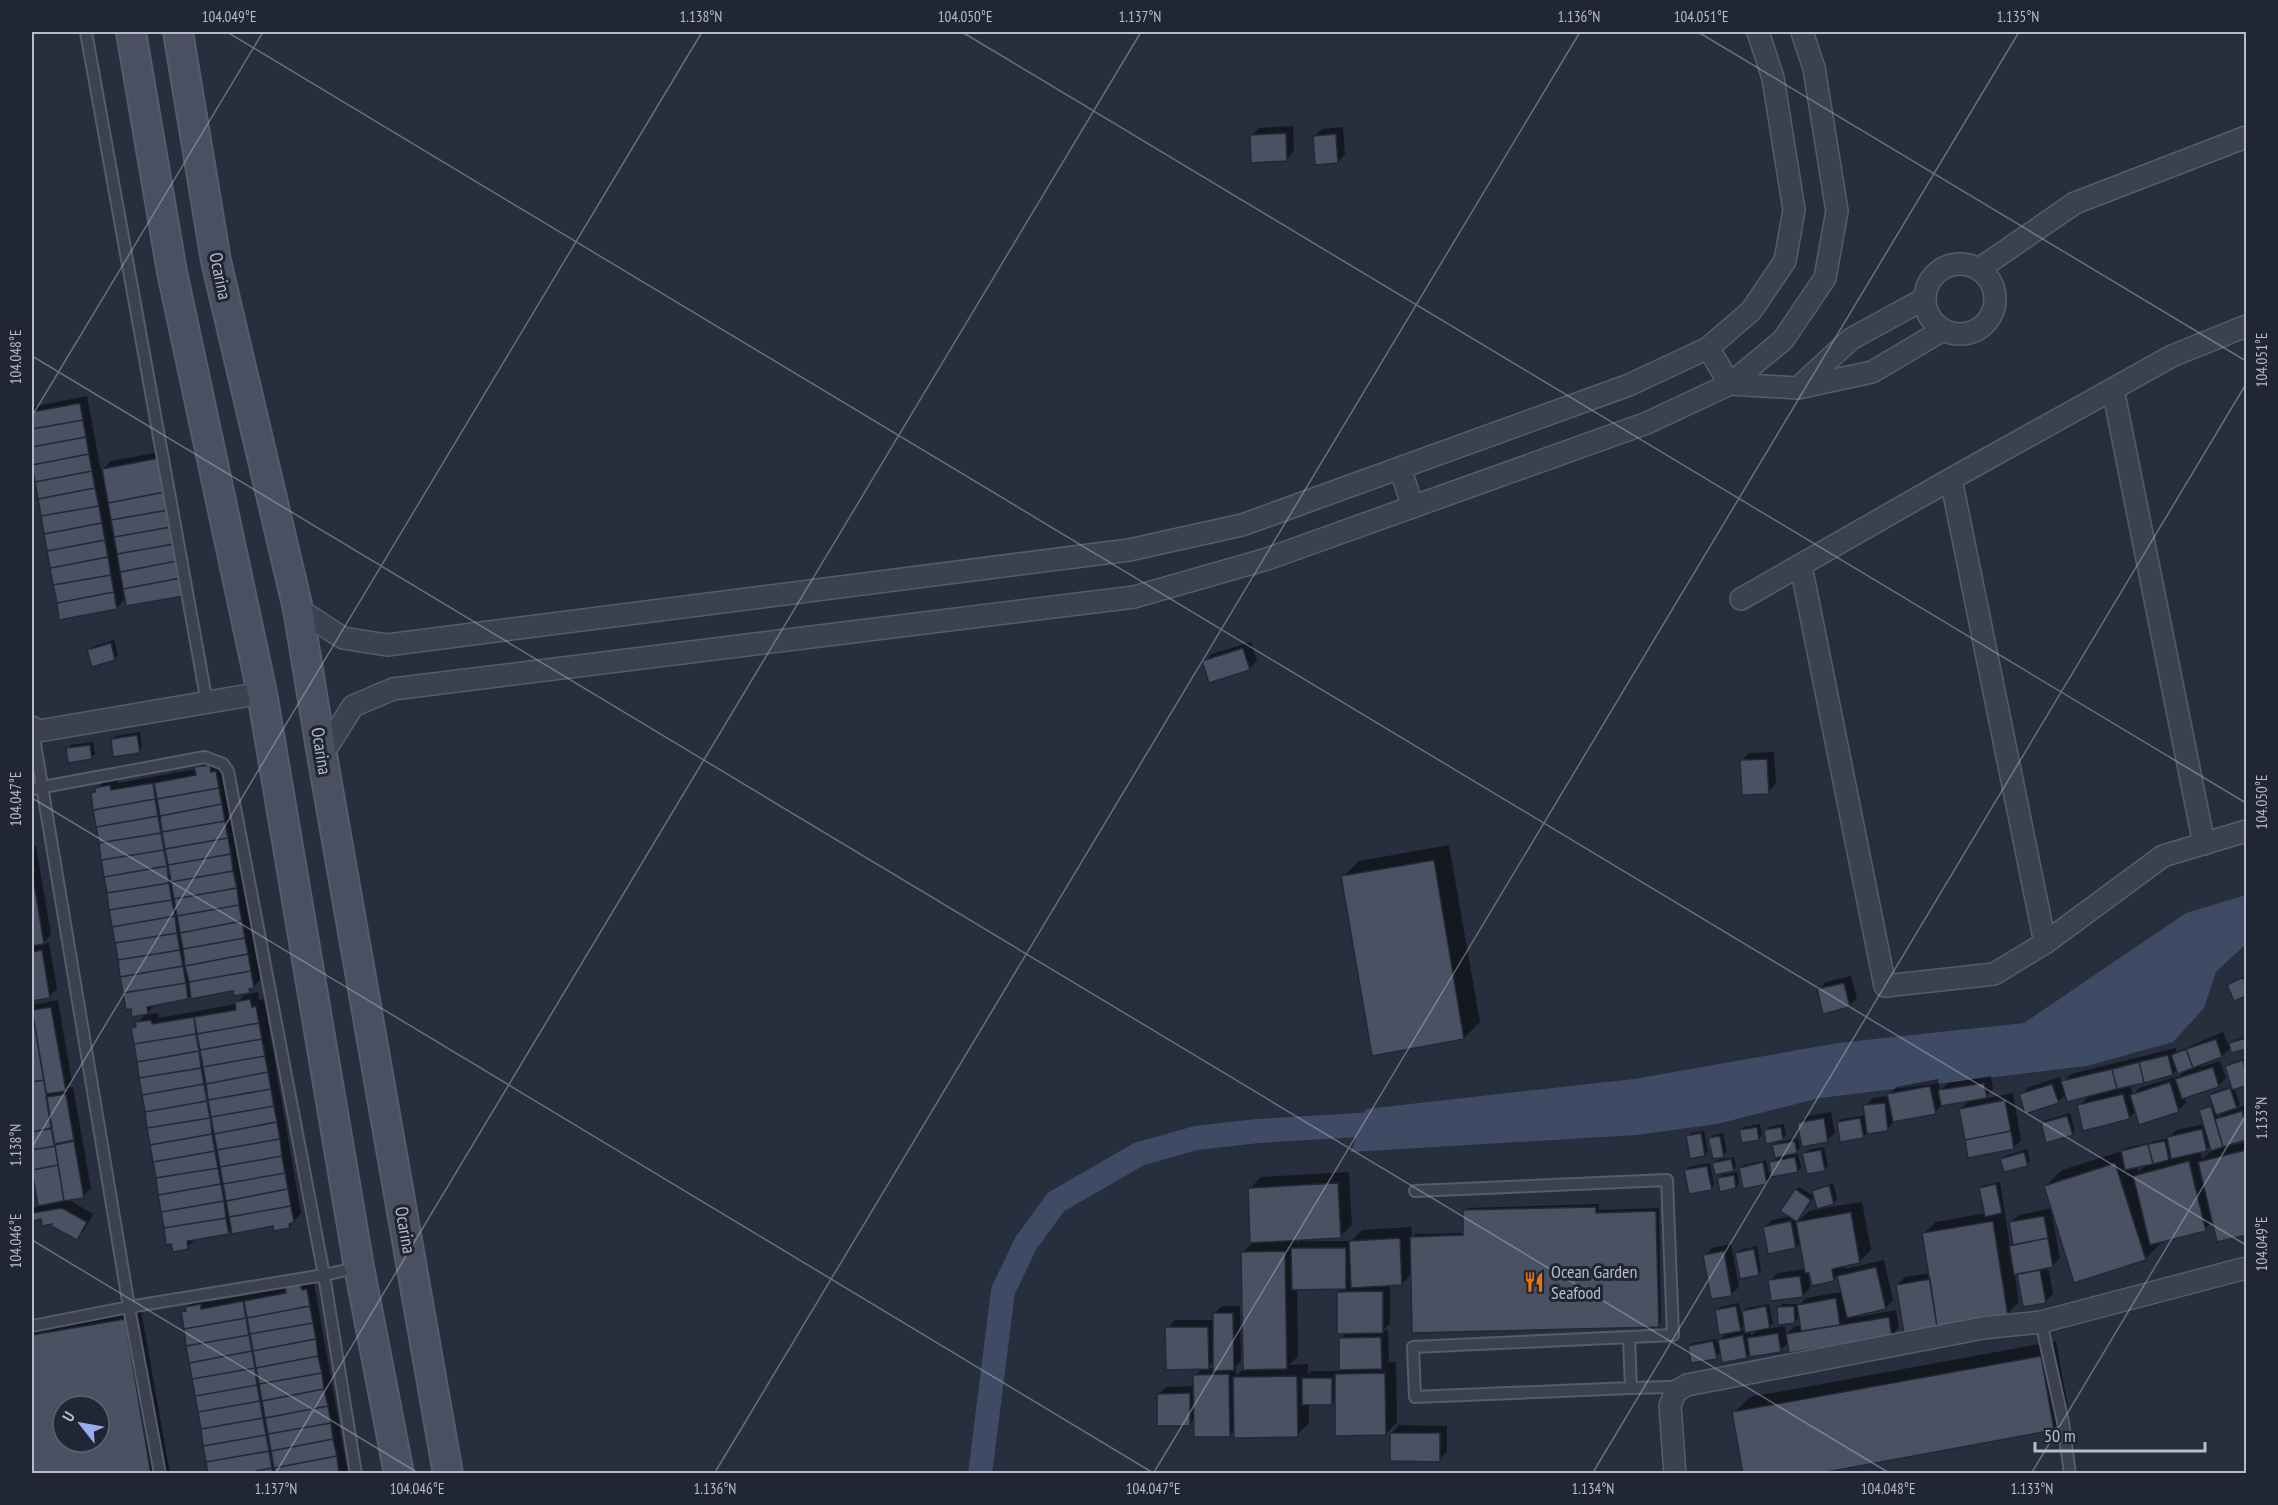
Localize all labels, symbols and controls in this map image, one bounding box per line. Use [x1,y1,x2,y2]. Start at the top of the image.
text: 104.049°E [202,7,256,26]
text: 1.138°N [680,7,722,26]
text: 104.050°E [938,7,992,26]
text: 1.137°N [1119,7,1161,26]
text: 1.136°N [1558,7,1600,26]
text: 104.051°E [1674,7,1728,26]
text: 1.135°N [1997,7,2039,26]
street label: Ocarina [204,250,237,301]
text: 104.048°E [6,330,25,384]
text: 104.051°E [2252,333,2271,387]
street label: Ocarina [306,726,337,776]
text: 104.047°E [6,772,25,826]
text: 104.050°E [2252,775,2271,829]
text: 1.133°N [2252,1097,2271,1139]
text: 1.138°N [6,1124,25,1166]
street label: Ocarina [390,1205,421,1255]
text: 104.046°E [6,1214,25,1268]
text: 104.049°E [2252,1217,2271,1271]
place label: Ocean Garden Seafood [1551,1260,1637,1304]
restaurant icon: Ocean Garden Seafood [1522,1270,1546,1294]
north arrow [51,1394,111,1454]
text: U [57,1408,79,1425]
scale bar [2035,1415,2204,1453]
text: 50 m [2044,1424,2076,1447]
text: 1.137°N [255,1479,297,1498]
text: 104.046°E [390,1479,444,1498]
text: 1.136°N [694,1479,736,1498]
text: 104.047°E [1126,1479,1180,1498]
text: 1.134°N [1572,1479,1614,1498]
text: 104.048°E [1861,1479,1915,1498]
text: 1.133°N [2011,1479,2053,1498]

